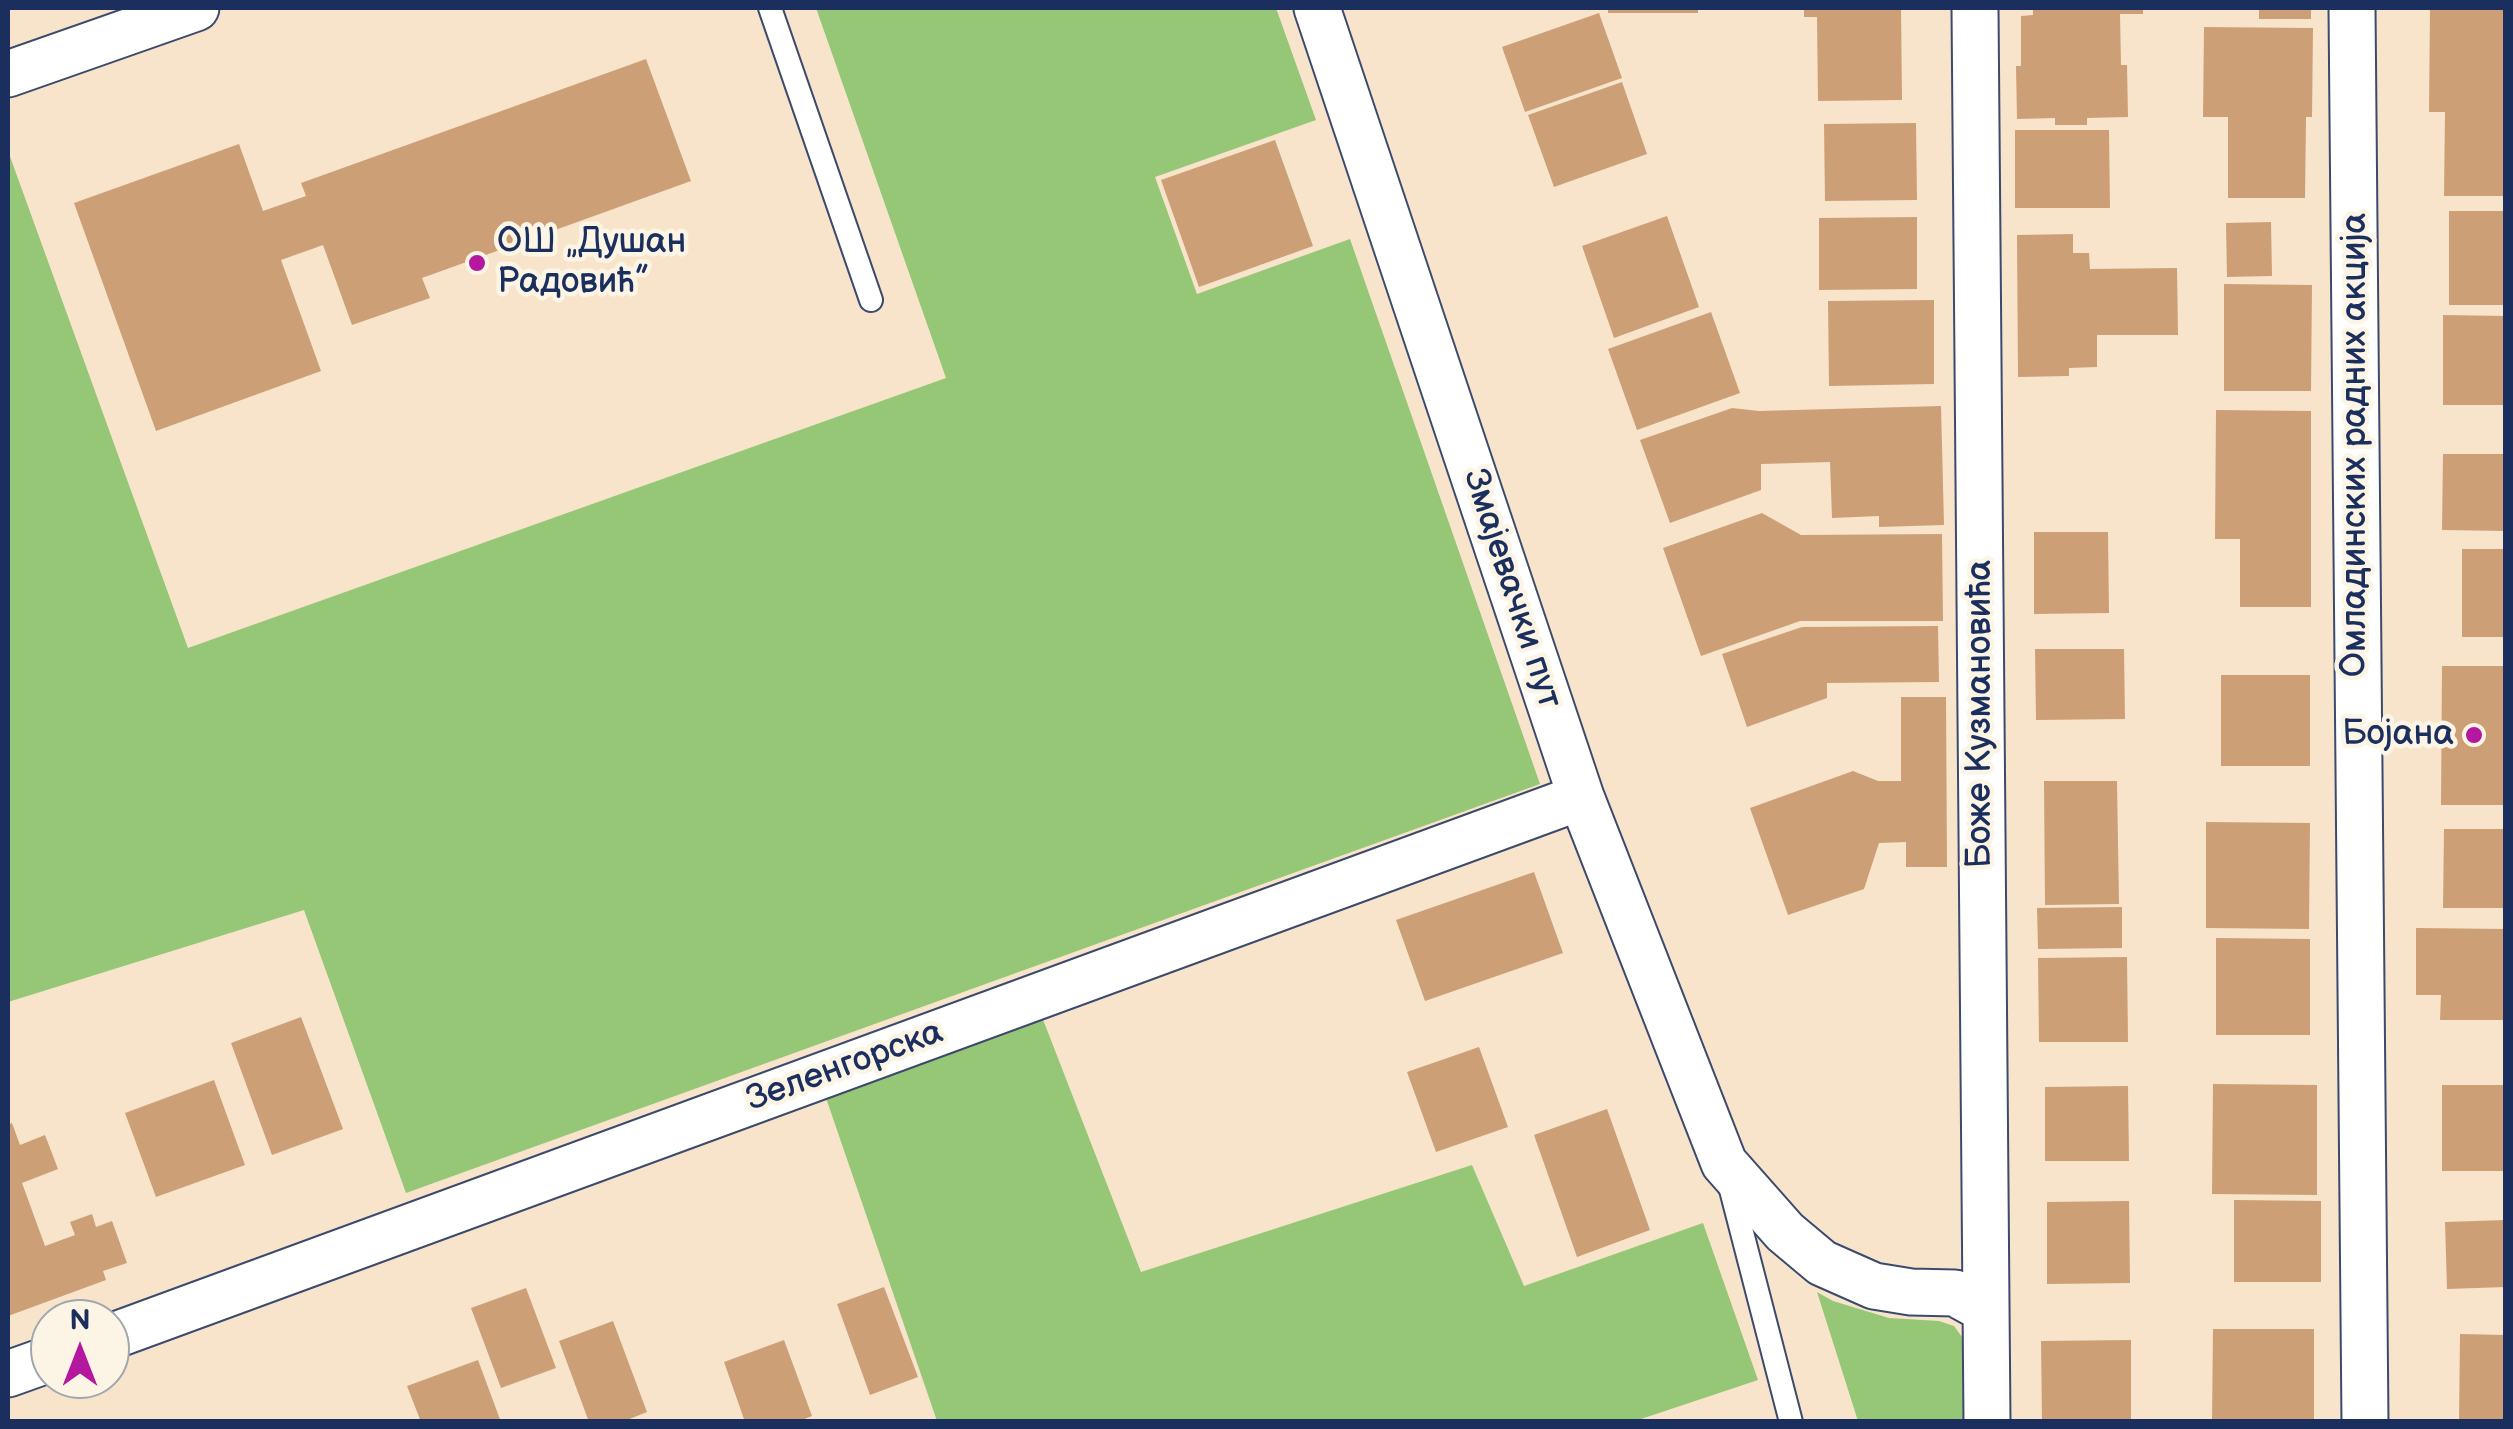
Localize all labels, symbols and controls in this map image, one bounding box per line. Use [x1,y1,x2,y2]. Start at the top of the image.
street label: Омладинских радних акција [2335,213,2377,677]
place label: ОШ „Душан Радовић” [497,222,686,304]
marker: ОШ „Душан Радовић” [466,252,488,274]
street label: Змајевачки пут [1453,464,1569,714]
street label: Боже Кузмановића [1960,560,2002,868]
place label: Бојана [2342,714,2454,756]
marker: Бојана [2463,724,2485,746]
street label: Зеленгорска [741,1012,949,1122]
north arrow [30,1299,130,1399]
text: N [69,1304,91,1337]

